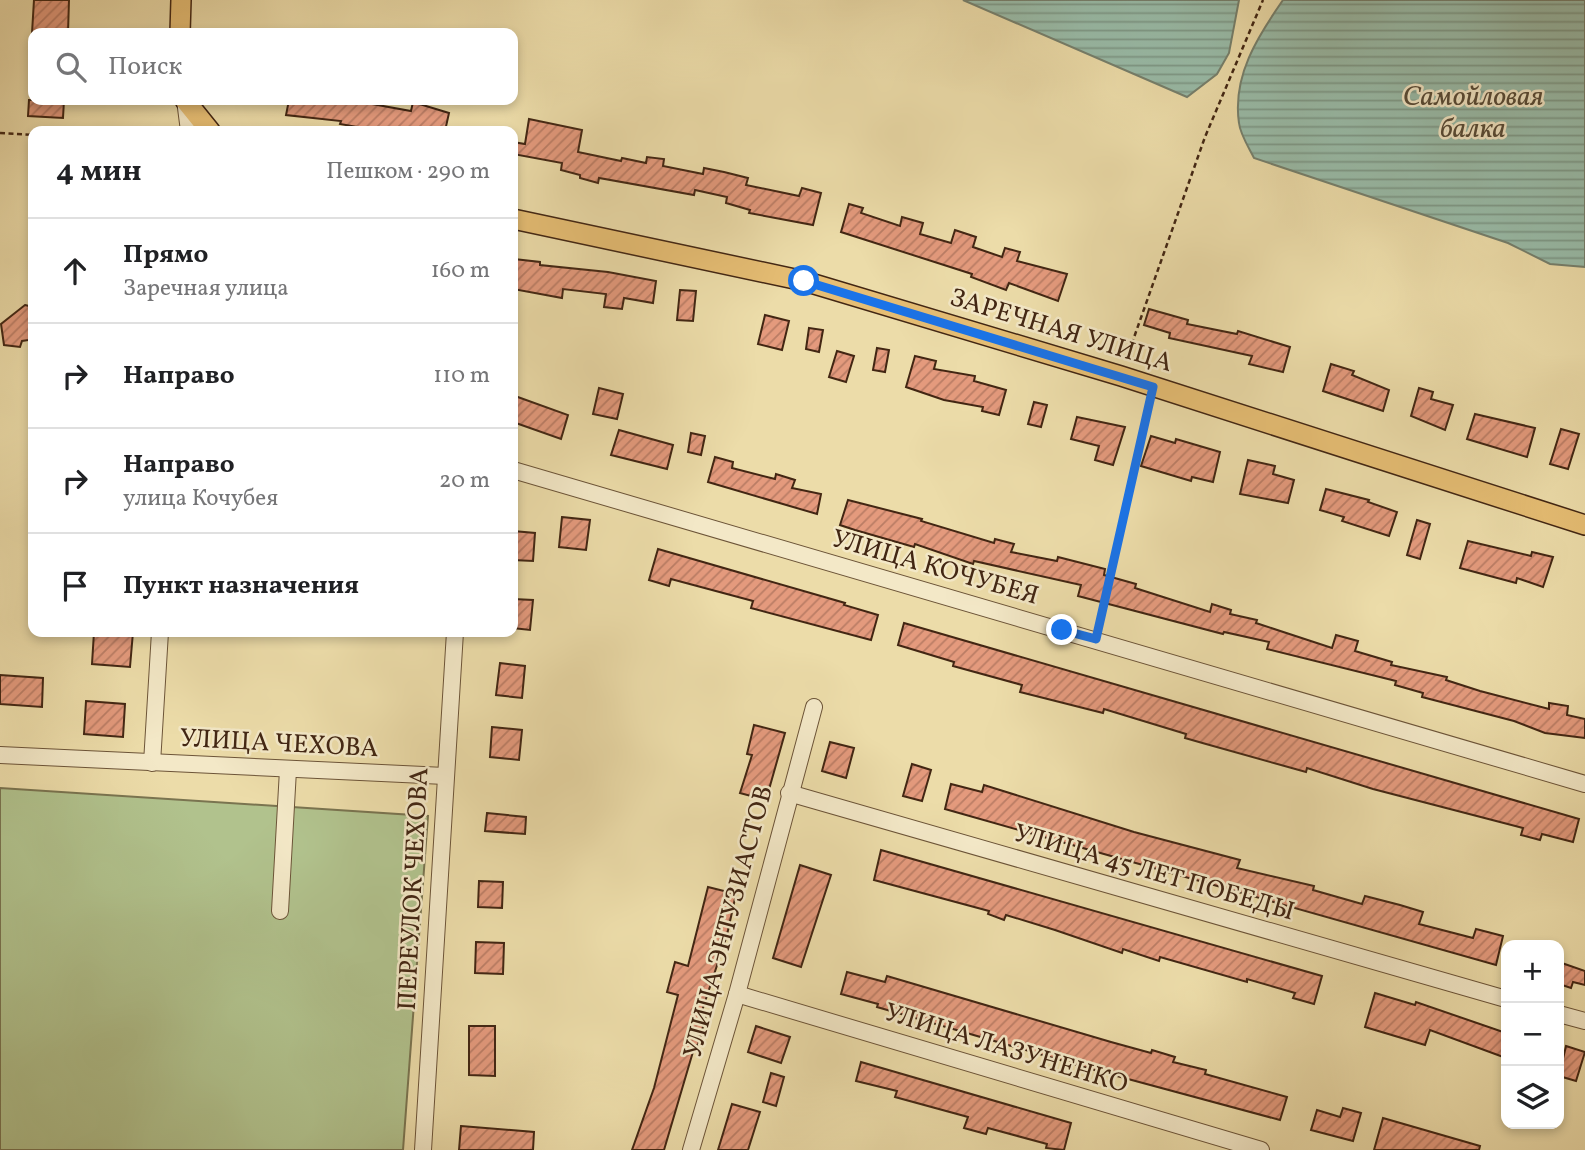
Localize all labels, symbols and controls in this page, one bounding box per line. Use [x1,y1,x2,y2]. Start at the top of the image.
search box [28,28,518,105]
icon: search [52,48,90,86]
text: Поиск [108,49,182,85]
water label: Самойловая балка [1403,78,1543,149]
text: 4 мин [56,151,141,193]
text: Пешком · 290 m [326,156,490,188]
text: Прямо [123,237,208,273]
icon: ahead [56,252,94,290]
text: 160 m [431,255,490,287]
route start [788,265,819,296]
text: Заречная улица [123,273,289,305]
street label: ЗАРЕЧНАЯ УЛИЦА [945,280,1177,382]
icon: right [56,357,94,395]
text: Направо [123,358,235,394]
text: 110 m [433,360,490,392]
text: Направо [123,447,235,483]
icon: right [56,462,94,500]
text: 20 m [439,465,490,497]
text: улица Кочубея [123,483,278,515]
street label: УЛИЦА КОЧУБЕЯ [827,521,1043,615]
icon: arrive [56,567,94,605]
text: Пункт назначения [123,568,359,604]
route end [1046,614,1077,645]
street label: УЛИЦА ЧЕХОВА [179,721,379,767]
street label: ПЕРЕУЛОК ЧЕХОВА [390,767,438,1011]
street label: УЛИЦА ЭНТУЗИАСТОВ [675,782,783,1062]
street label: УЛИЦА 45 ЛЕТ ПОБЕДЫ [1009,816,1299,930]
map controls [1501,940,1564,1129]
button: + [1501,940,1564,1003]
street label: УЛИЦА ЛАЗУНЕНКО [880,995,1132,1103]
button: − [1501,1003,1564,1066]
button: layers [1501,1066,1564,1129]

